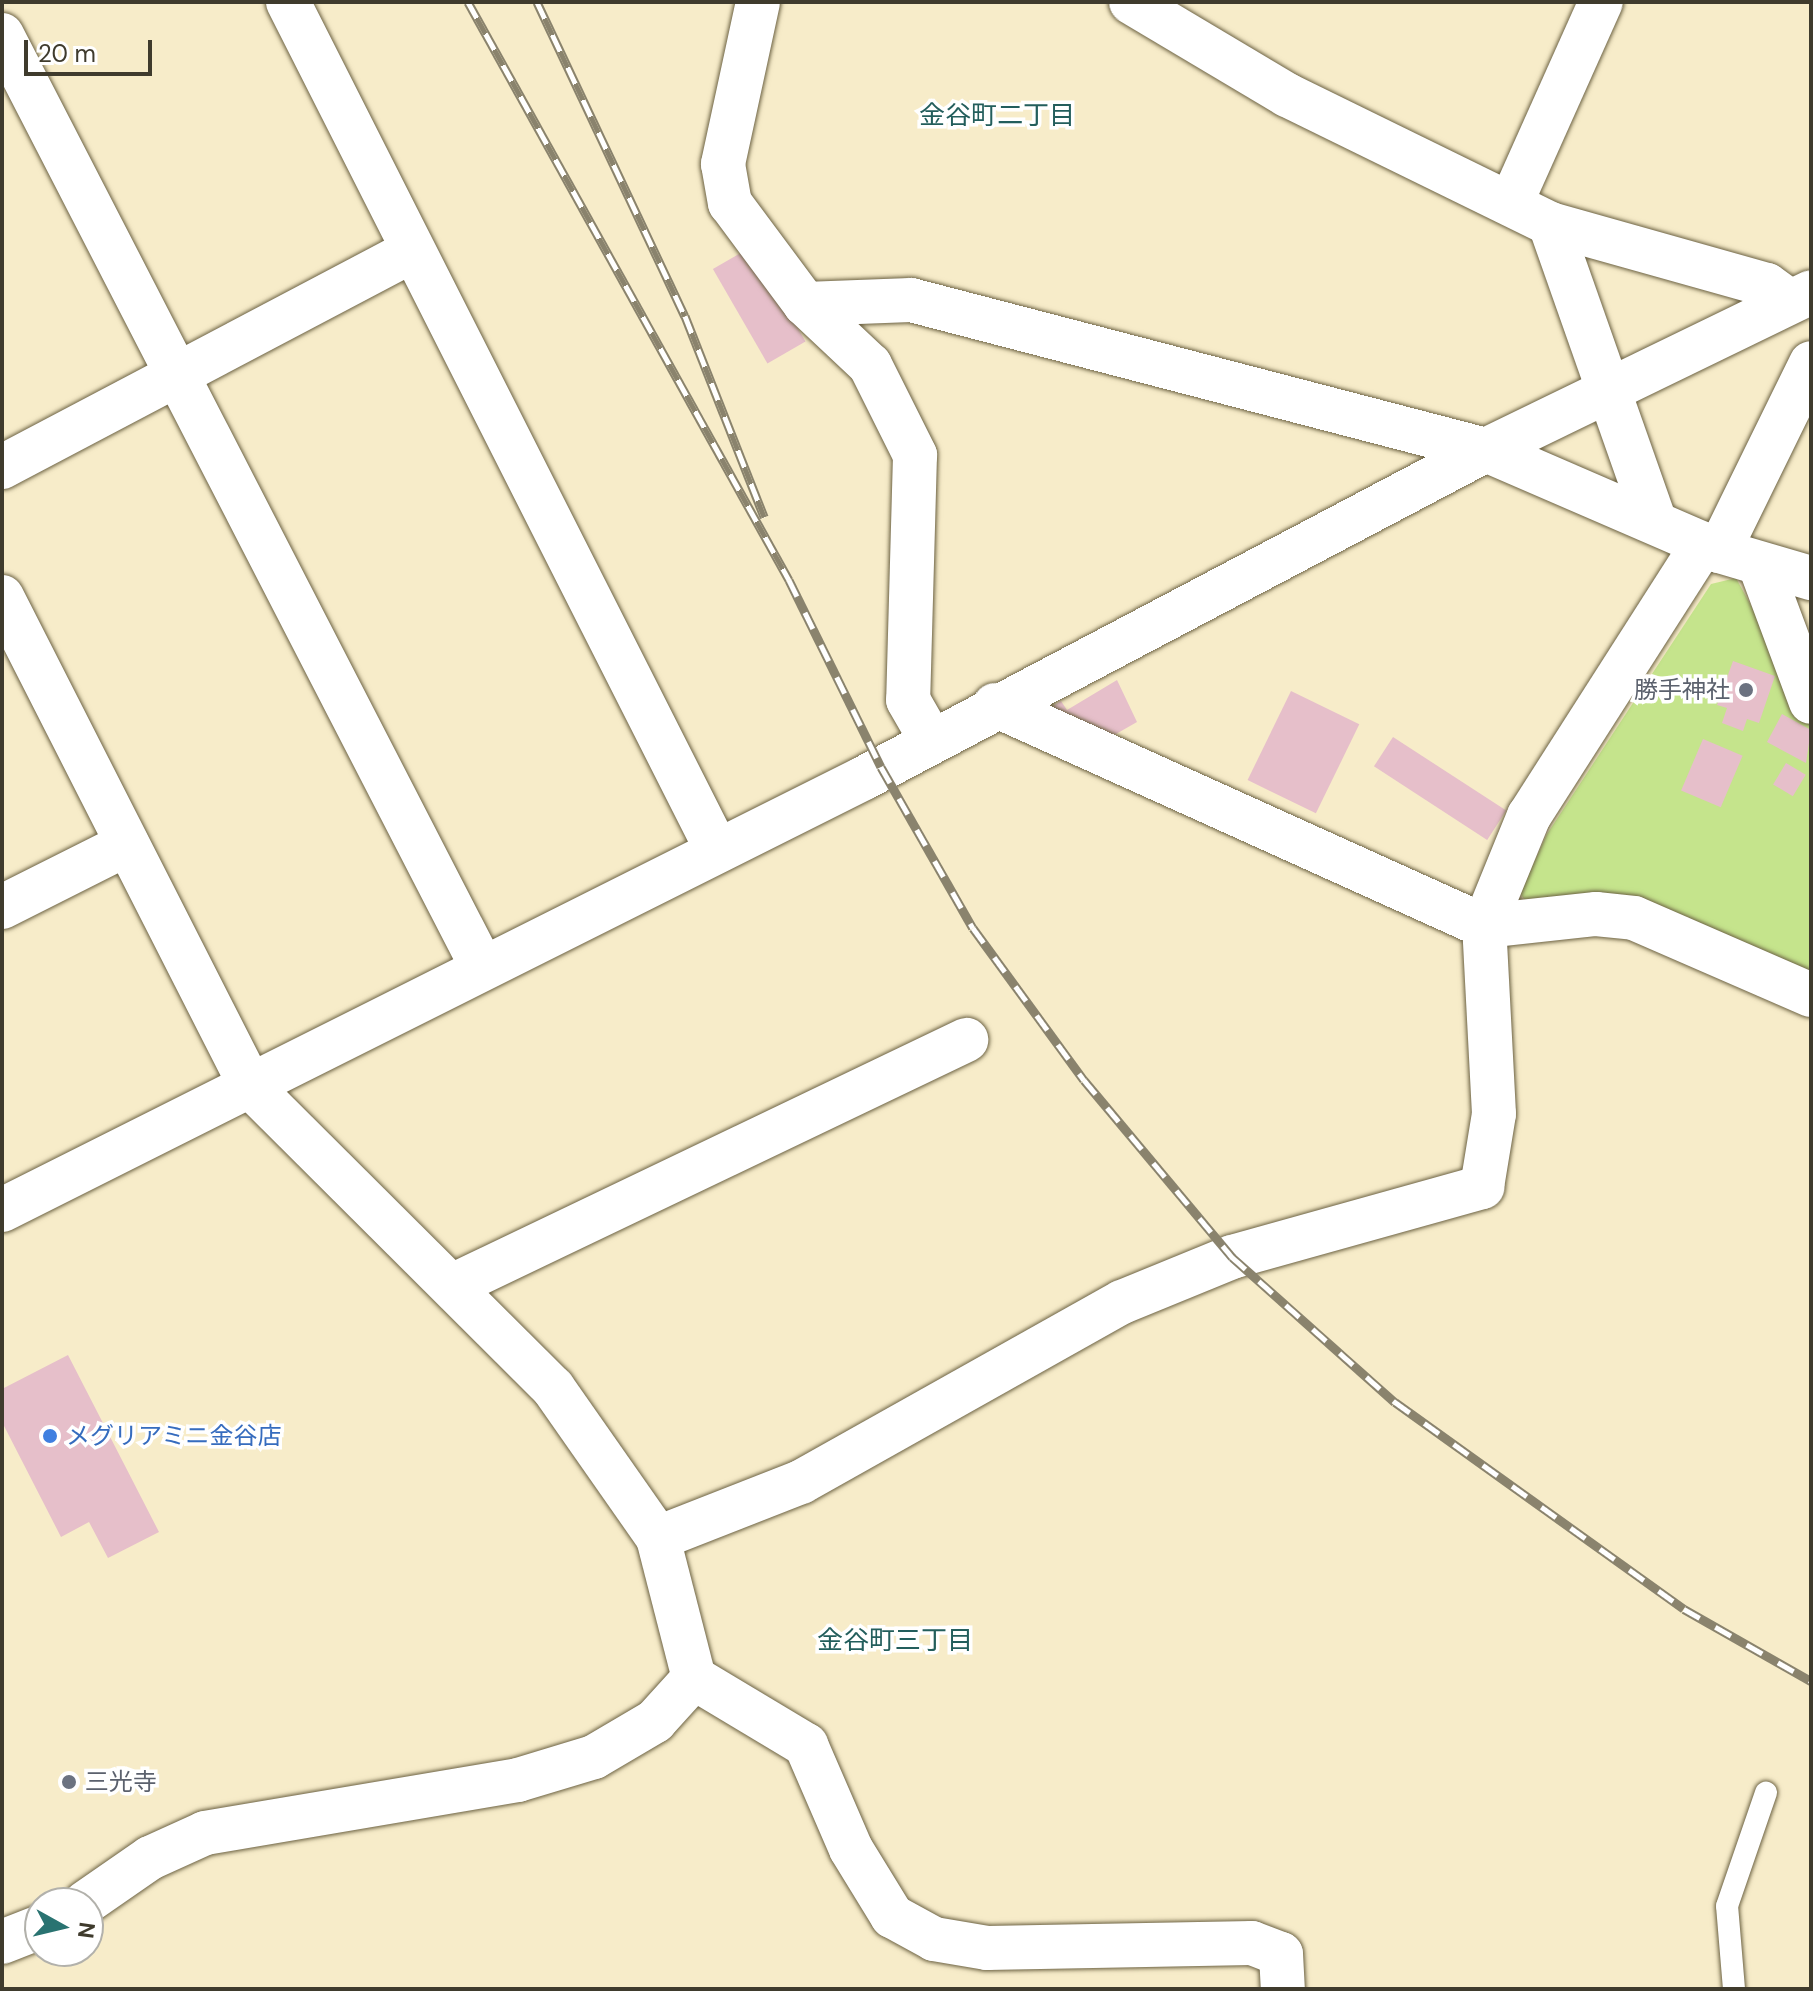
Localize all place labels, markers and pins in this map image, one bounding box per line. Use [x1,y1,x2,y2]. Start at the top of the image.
place label: 勝手神社 [1634,676,1730,704]
marker: 勝手神社 [1737,681,1755,699]
place label: メグリアミニ金谷店 [66,1422,282,1450]
marker: メグリアミニ金谷店 [41,1427,59,1445]
place label: 三光寺 [85,1768,157,1796]
marker: 三光寺 [60,1773,78,1791]

